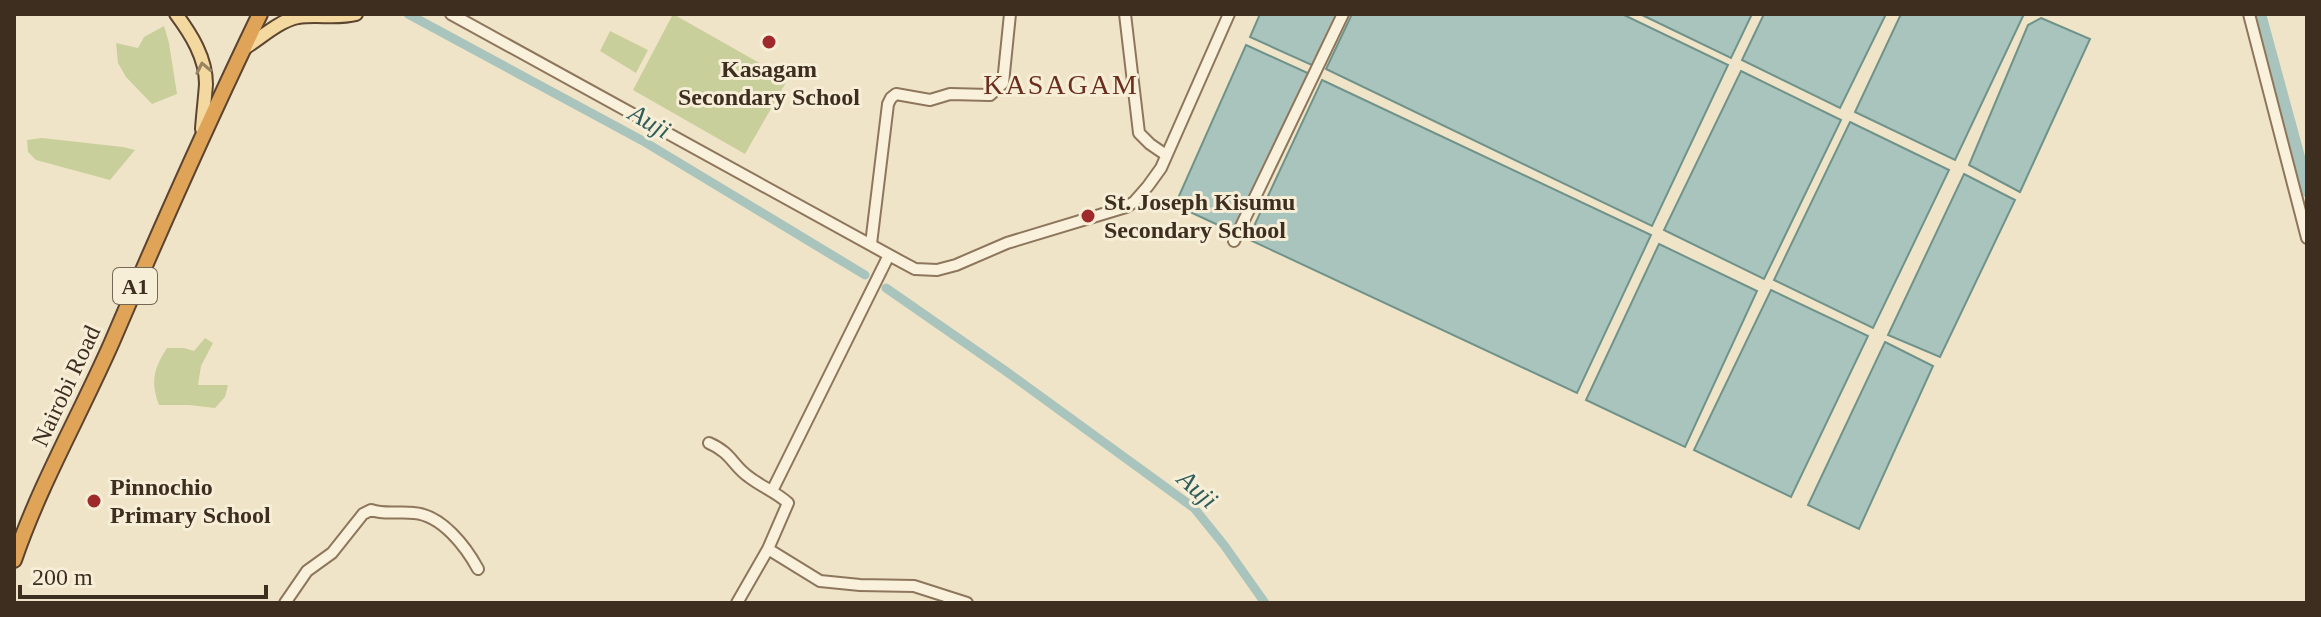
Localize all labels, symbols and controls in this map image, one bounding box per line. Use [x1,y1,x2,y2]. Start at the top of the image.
marker: Kasagam Secondary School [760,33,778,51]
place label: Kasagam Secondary School [678,56,860,110]
one-way arrow [195,62,212,76]
district label: KASAGAM [983,69,1139,100]
water label: Auji [622,97,676,145]
place label: St. Joseph Kisumu Secondary School [1104,189,1295,243]
marker: St. Joseph Kisumu Secondary School [1079,207,1097,225]
road number: A1 [113,268,157,304]
street label: Nairobi Road [27,322,105,450]
water label: Auji [1170,463,1223,515]
place label: Pinnochio Primary School [110,474,271,528]
marker: Pinnochio Primary School [85,492,103,510]
scale bar [20,549,266,599]
text: 200 m [32,564,93,590]

